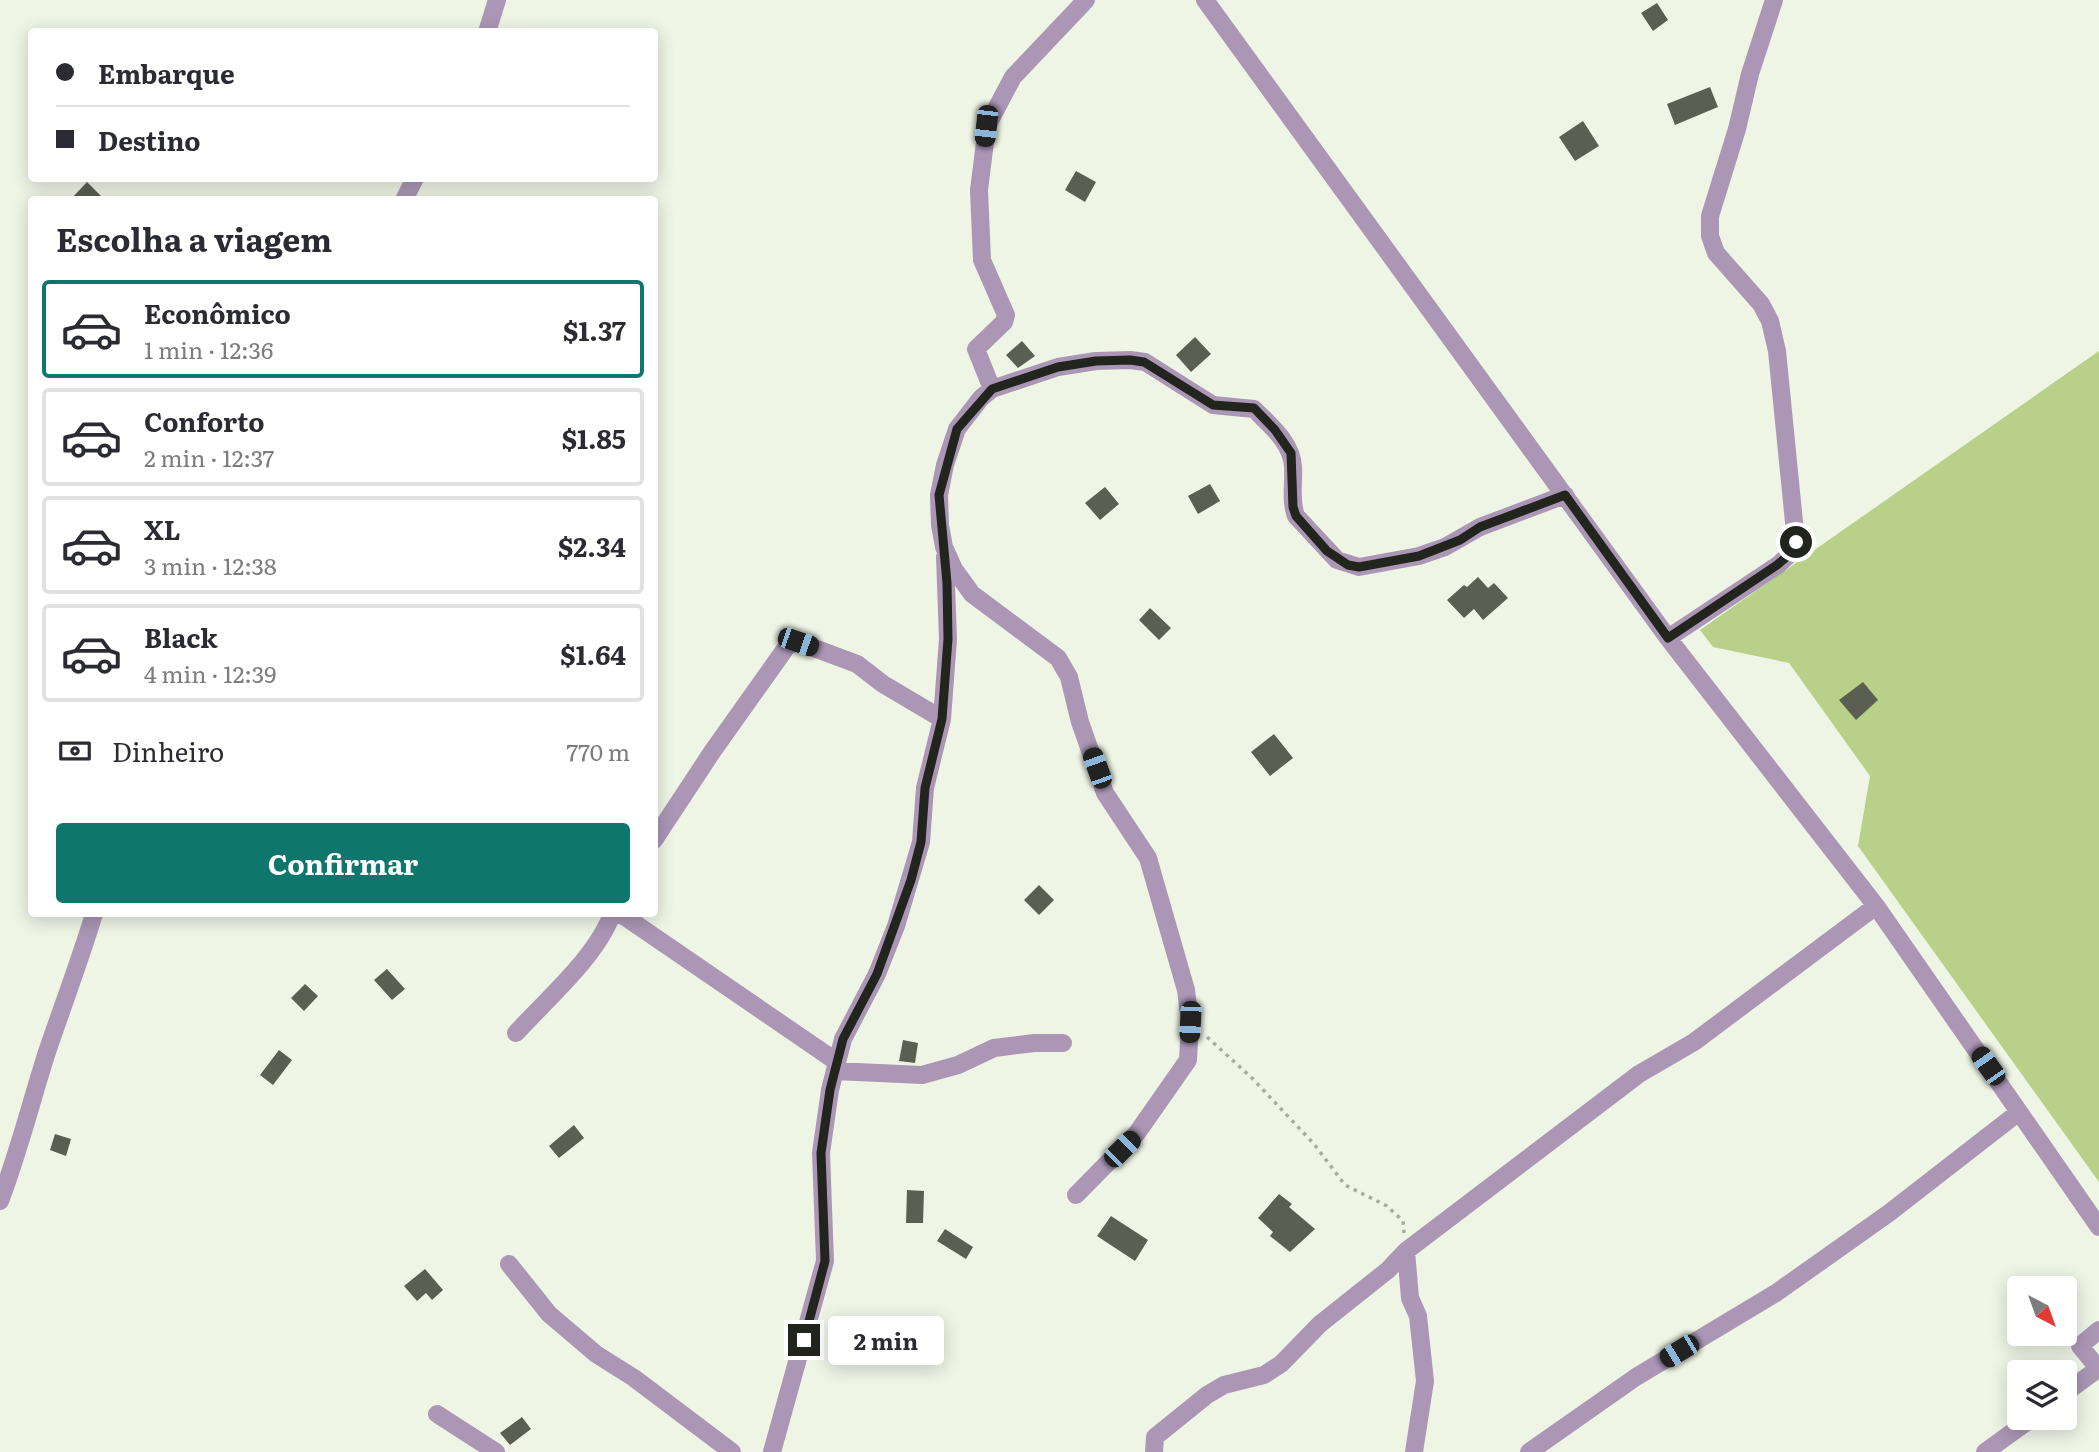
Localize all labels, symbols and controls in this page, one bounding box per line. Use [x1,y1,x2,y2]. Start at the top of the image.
text: Embarque [98,53,235,92]
car [974,104,999,148]
text: Destino [98,120,201,159]
text: Escolha a viagem [56,214,332,262]
text: Econômico [144,293,291,332]
icon: car [60,298,123,361]
text: $1.37 [563,310,626,349]
text: 1 min · 12:36 [144,332,273,366]
text: Conforto [144,401,264,440]
icon: car [60,406,123,469]
text: $1.85 [562,418,626,457]
text: 2 min · 12:37 [144,440,274,474]
text: XL [144,509,181,548]
icon: car [60,514,123,577]
text: $2.34 [558,526,626,565]
route start [1780,526,1812,558]
text: 3 min · 12:38 [144,548,277,582]
text: Black [144,617,218,656]
icon: car [60,622,123,685]
car [775,625,822,659]
text: $1.64 [560,634,626,673]
text: 4 min · 12:39 [144,656,276,690]
text: Dinheiro [112,731,224,770]
icon: cash [56,732,94,770]
text: 770 m [566,734,630,768]
car [1080,745,1115,791]
button: Confirmar [56,823,630,903]
car [1179,1000,1202,1044]
car [1968,1043,2009,1089]
car [1100,1127,1145,1171]
north arrow [2007,1276,2077,1346]
map controls [2007,1276,2077,1430]
callout: 2 min [828,1316,944,1364]
text: 2 min [854,1323,918,1357]
route end [788,1324,820,1356]
car [1656,1331,1703,1371]
button: layers [2007,1360,2077,1430]

